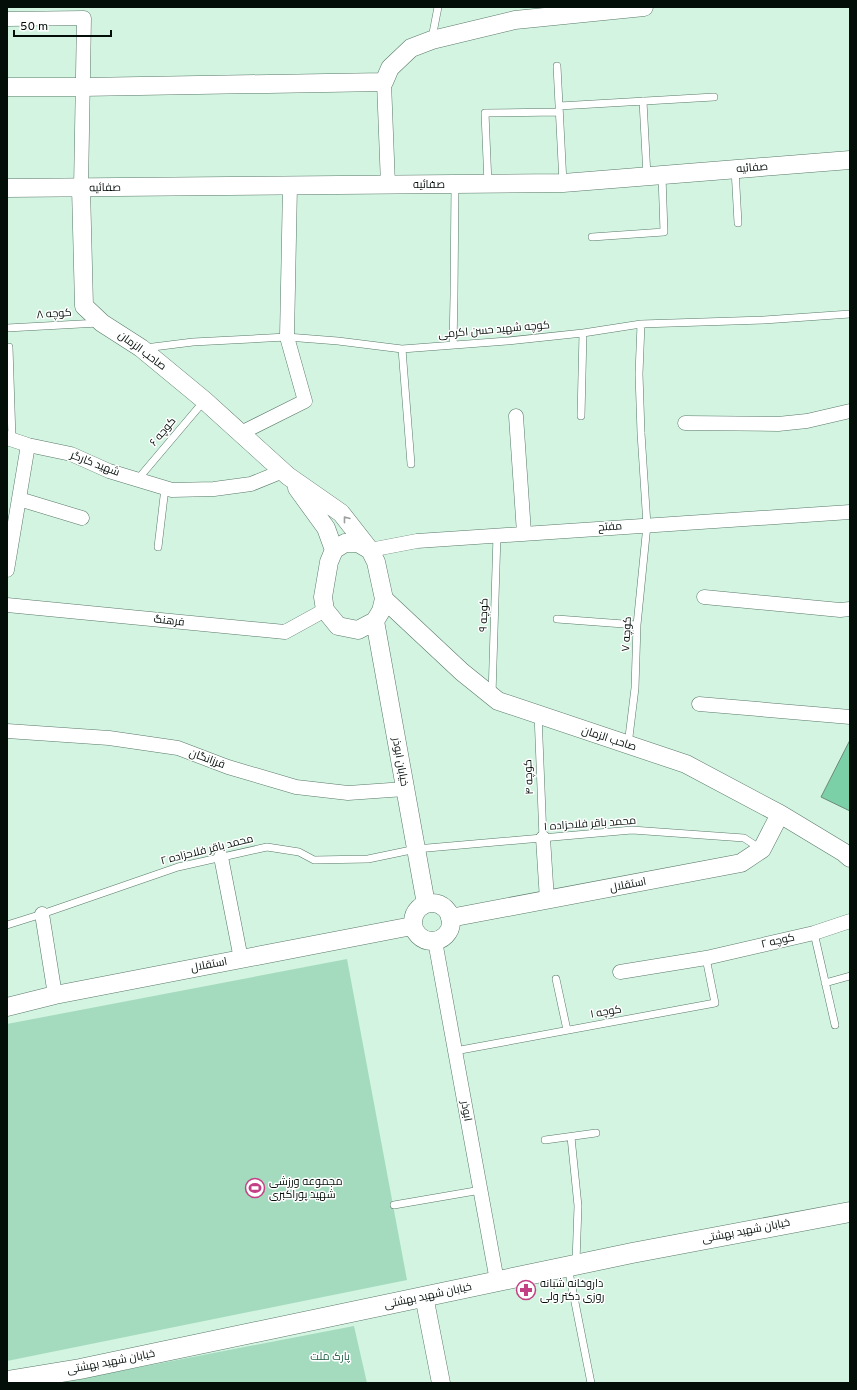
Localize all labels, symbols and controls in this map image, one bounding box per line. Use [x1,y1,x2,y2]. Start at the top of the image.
scale bar [14,12,111,38]
text: 50 m [20,19,48,35]
street label: صفائیه [736,160,768,176]
street label: صفائیه [413,178,445,192]
street label: صفائیه [89,181,121,195]
street label: کوچه ۸ [36,306,72,322]
street label: کوچه شهید حسن اکرمی [438,318,550,342]
street label: صاحب الزمان [115,328,169,374]
street label: کوچه ۶ [147,415,179,449]
street label: شهید کارگر [67,448,122,480]
one-way arrow [344,516,351,523]
street label: مفتح [597,519,623,535]
street label: کوچه ۹ [476,598,492,632]
street label: فرهنگ [153,612,185,630]
street label: کوچه ۷ [619,616,635,652]
street label: صاحب الزمان [580,724,638,754]
street label: خیابان ابوذر [389,736,411,787]
street label: فرزانگان [187,746,227,772]
street label: کوچه ۴ [521,759,537,795]
street label: محمد باقر فلاحزاده ۱ [543,814,637,834]
street label: محمد باقر فلاحزاده ۲ [159,832,255,868]
street label: استقلال [608,875,648,895]
street label: کوچه ۲ [760,930,796,952]
street label: استقلال [189,955,229,975]
street label: کوچه ۱ [589,1002,623,1022]
street label: ابوذر [457,1099,475,1122]
place label: مجموعه ورزشی شهید پوراکبری [269,1175,343,1202]
sports icon: مجموعه ورزشی شهید پوراکبری [244,1177,266,1199]
street label: خیابان شهید بهشتی [701,1216,791,1246]
place label: داروخانه شبانه روزی دکتر ولی [540,1277,604,1304]
pharmacy icon: داروخانه شبانه روزی دکتر ولی [515,1279,537,1301]
street label: خیابان شهید بهشتی [383,1280,473,1312]
street label: خیابان شهید بهشتی [66,1347,156,1377]
park label: پارک ملت [310,1350,350,1364]

